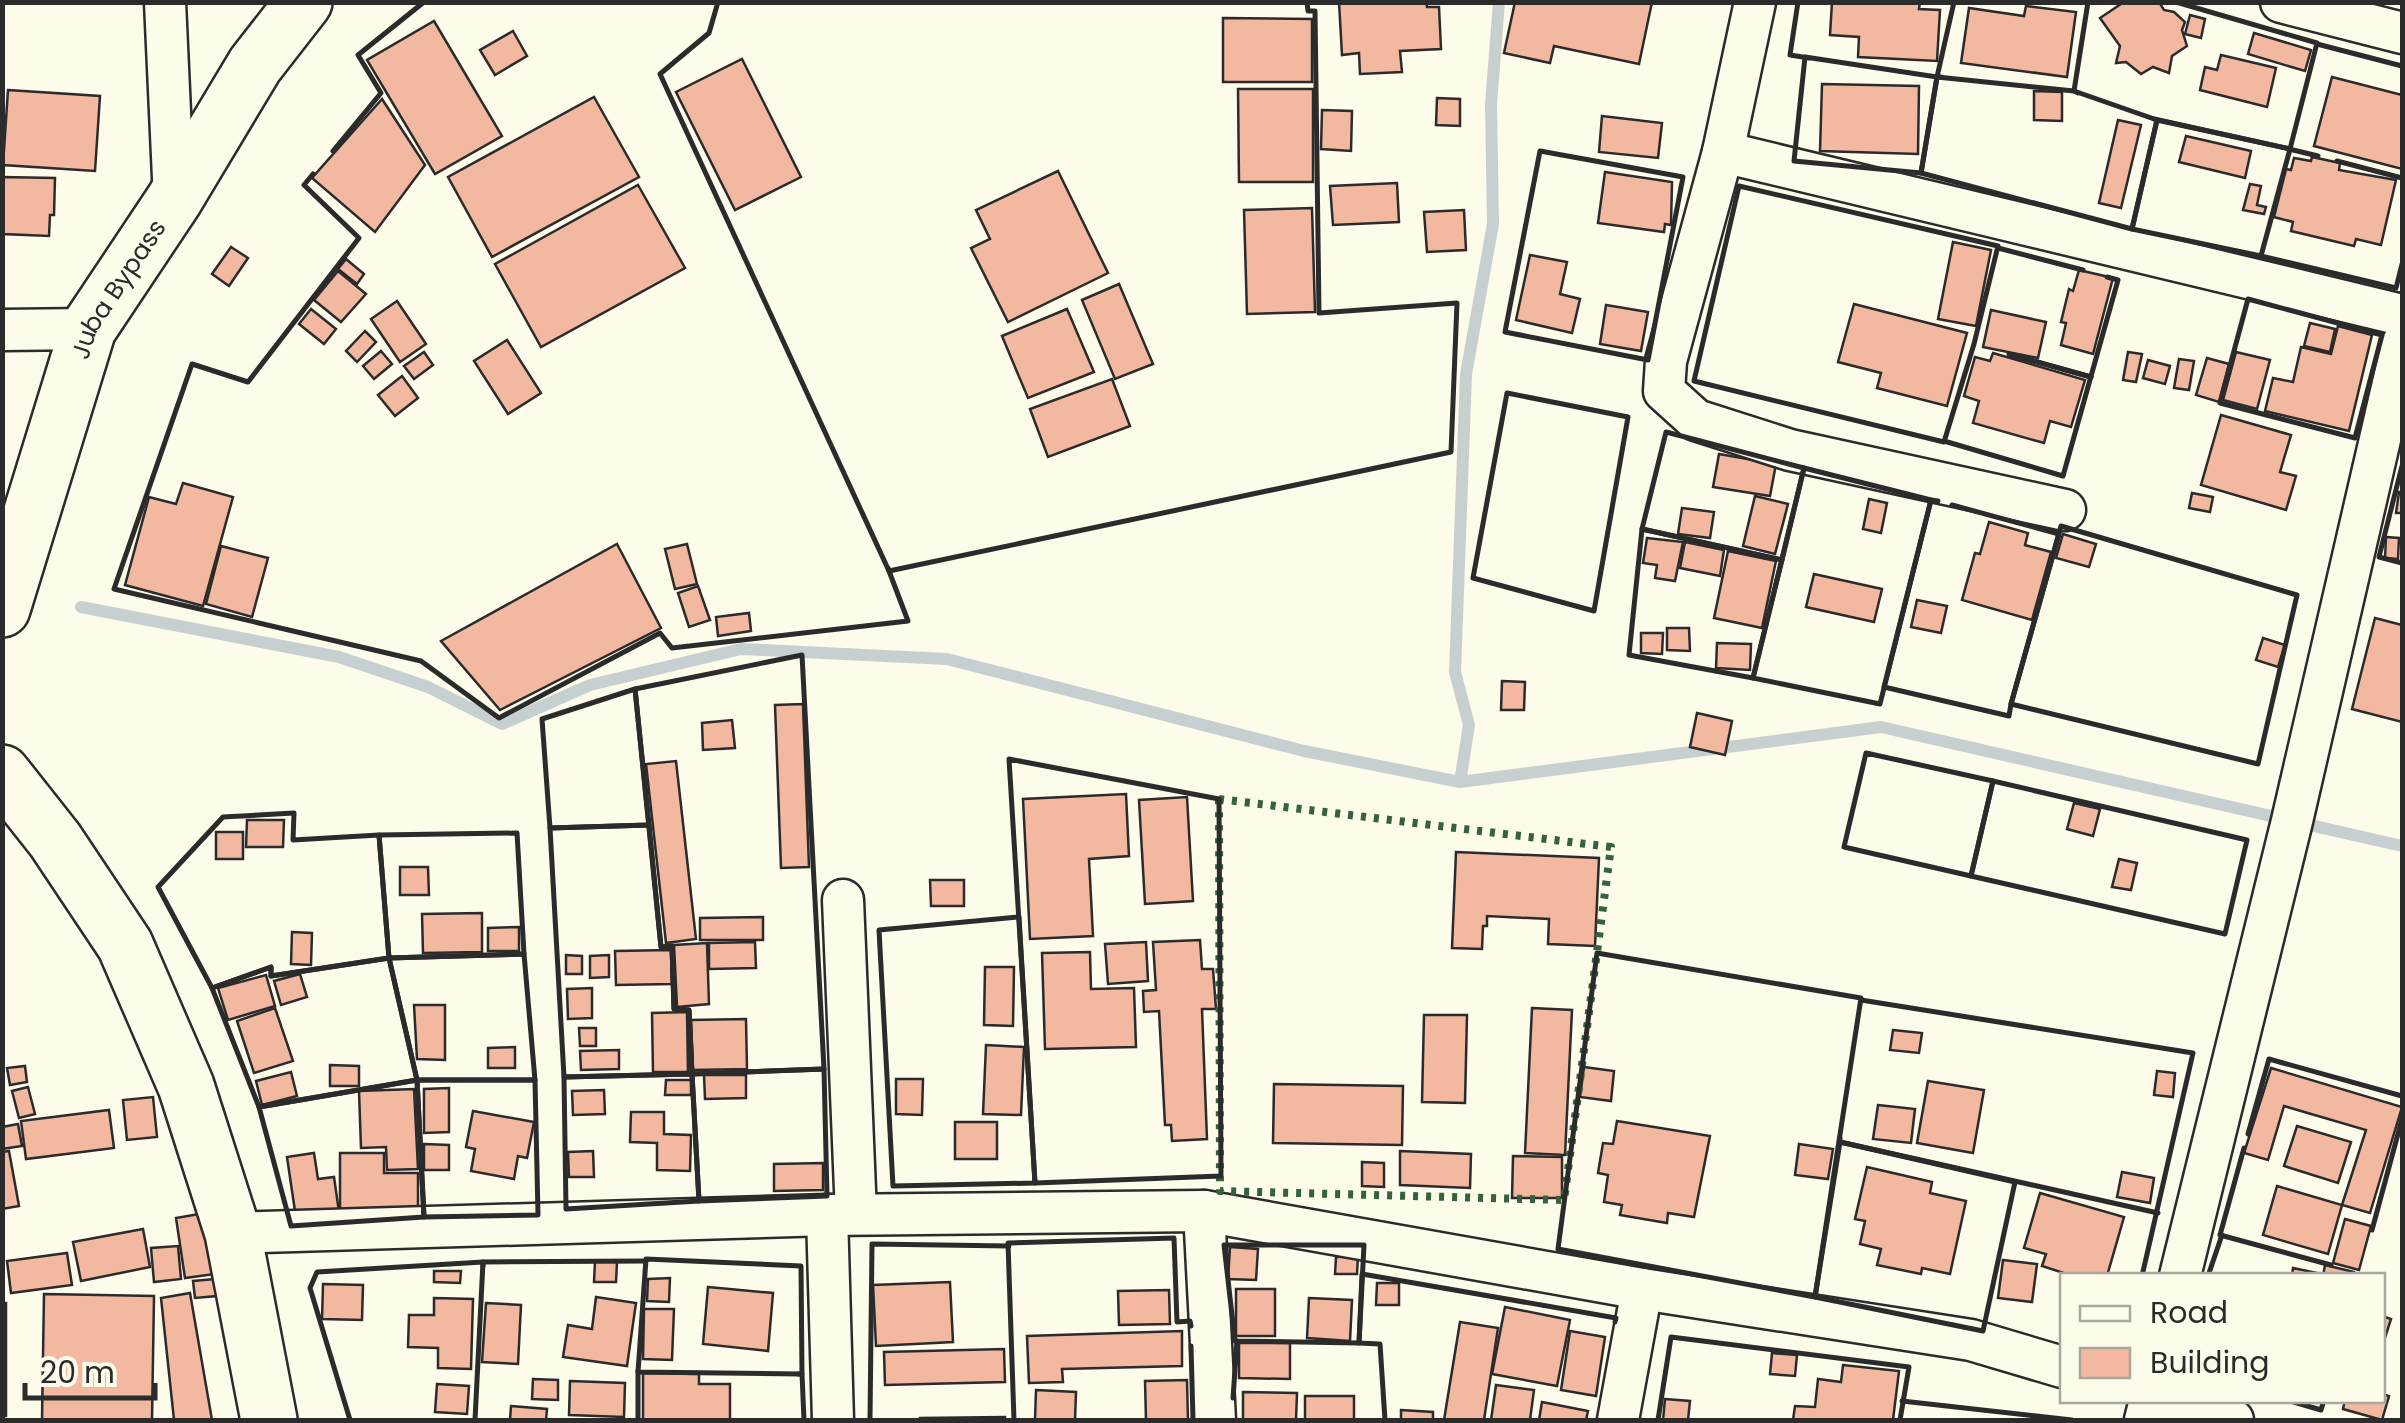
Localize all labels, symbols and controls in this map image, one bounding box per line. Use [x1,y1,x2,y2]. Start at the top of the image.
street label: Juba Bypass [62,212,174,363]
legend [2060,1273,2385,1403]
text: Road [2150,1291,2228,1334]
scale bar [25,1338,155,1400]
text: Building [2150,1341,2270,1384]
text: 20 m [40,1351,115,1394]

